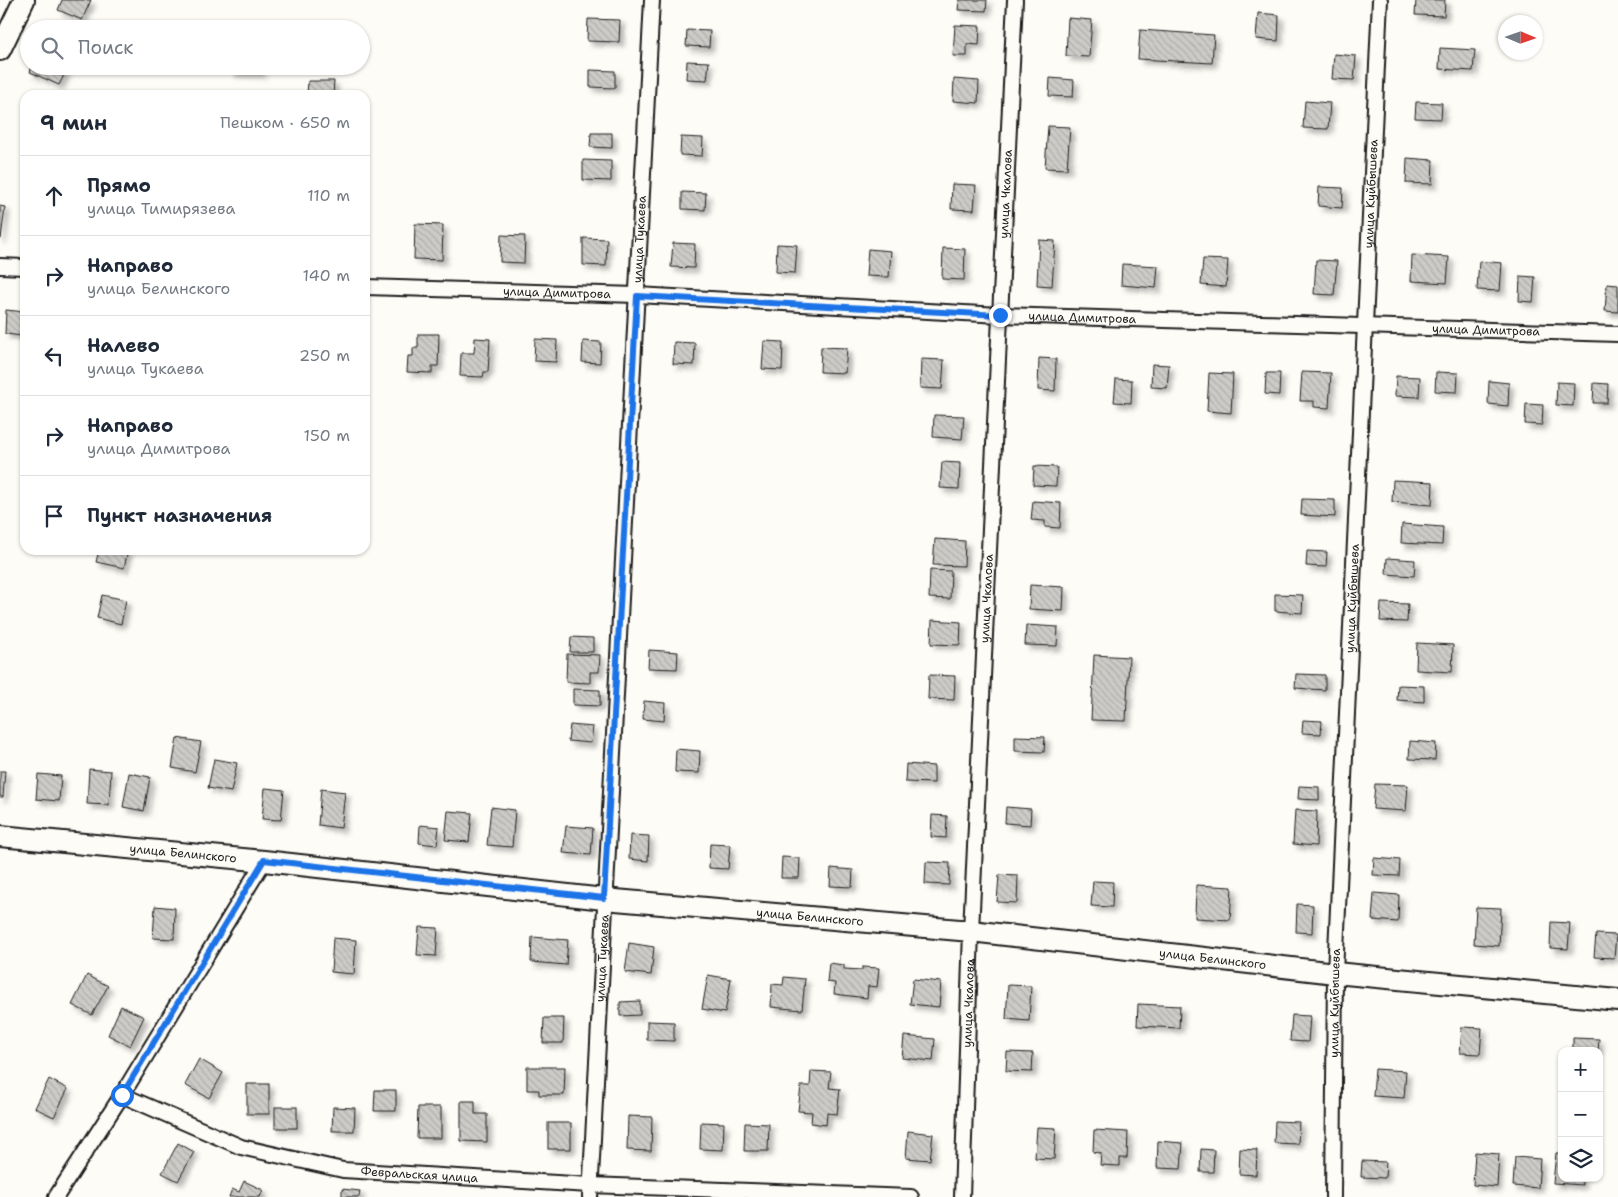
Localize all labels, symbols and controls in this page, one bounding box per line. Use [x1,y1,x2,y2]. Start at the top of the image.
north arrow [1498,15,1543,60]
search box [20,20,370,75]
icon: search [38,34,66,62]
text: Поиск [78,35,133,60]
text: 9 мин [40,109,107,137]
text: Пешком · 650 m [220,112,350,133]
street label: улица Куйбышева [1361,138,1382,249]
street label: улица Чкалова [996,149,1016,239]
text: Прямо [87,173,151,198]
icon: ahead [40,182,68,210]
text: 110 m [307,185,350,206]
street label: улица Тукаева [629,195,650,283]
text: улица Тимирязева [87,198,235,219]
text: Направо [87,253,173,278]
icon: right [40,262,68,290]
text: 140 m [303,265,350,286]
text: улица Белинского [87,278,230,299]
street label: улица Димитрова [503,283,612,302]
route end [989,304,1012,327]
street label: улица Димитрова [1028,308,1137,327]
street label: улица Димитрова [1432,320,1541,340]
text: Налево [87,333,160,358]
icon: left [40,342,68,370]
text: 250 m [299,345,350,366]
text: улица Тукаева [87,358,204,379]
text: Направо [87,413,173,438]
icon: right [40,422,68,450]
text: 150 m [303,425,350,446]
text: улица Димитрова [87,438,231,459]
icon: arrive [40,502,68,530]
text: Пункт назначения [87,503,272,528]
street label: улица Куйбышева [1342,543,1363,653]
street label: улица Чкалова [977,553,997,643]
street label: улица Белинского [129,840,237,866]
street label: улица Белинского [756,904,864,930]
street label: улица Тукаева [592,914,613,1003]
street label: улица Белинского [1158,945,1267,973]
street label: улица Куйбышева [1326,948,1344,1058]
street label: улица Чкалова [959,958,978,1048]
map controls [1558,1047,1603,1182]
button: + [1558,1047,1603,1092]
route start [111,1084,134,1107]
button: − [1558,1092,1603,1137]
button: layers [1558,1137,1603,1182]
street label: Февральская улица [360,1163,479,1186]

